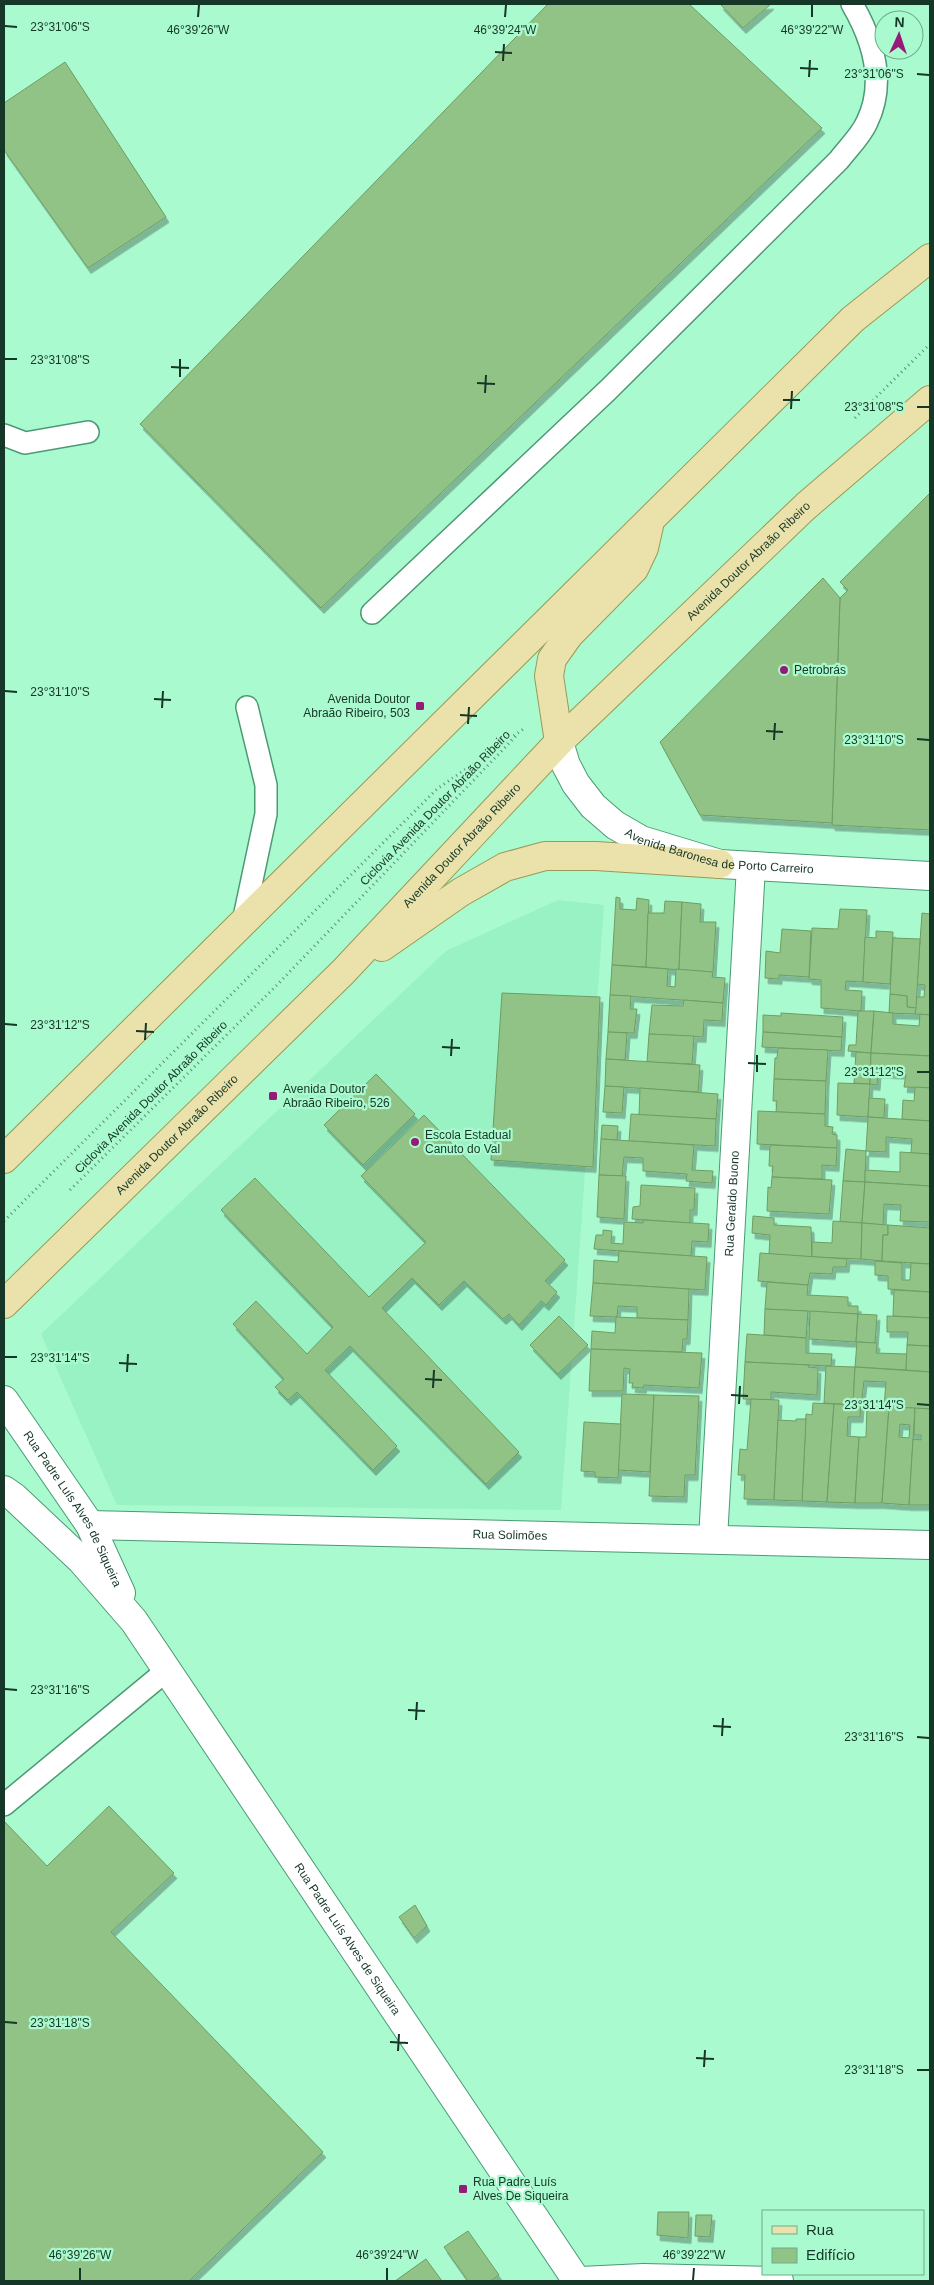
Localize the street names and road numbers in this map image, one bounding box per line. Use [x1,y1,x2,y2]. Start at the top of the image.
street label: Avenida Doutor Abraão Ribeiro [684,499,813,623]
street label: Ciclovia Avenida Doutor Abraão Ribeiro [356,727,514,889]
street label: Avenida Doutor Abraão Ribeiro [399,780,523,912]
street label: Avenida Baronesa de Porto Carreiro [623,825,814,876]
street label: Ciclovia Avenida Doutor Abraão Ribeiro [71,1017,231,1177]
street label: Avenida Doutor Abraão Ribeiro [112,1071,242,1197]
street label: Rua Geraldo Buono [722,1150,742,1257]
street label: Rua Padre Luís Alves de Siqueira [20,1428,124,1589]
street label: Rua Solimões [472,1527,547,1543]
street label: Rua Padre Luís Alves de Siqueira [292,1860,404,2018]

